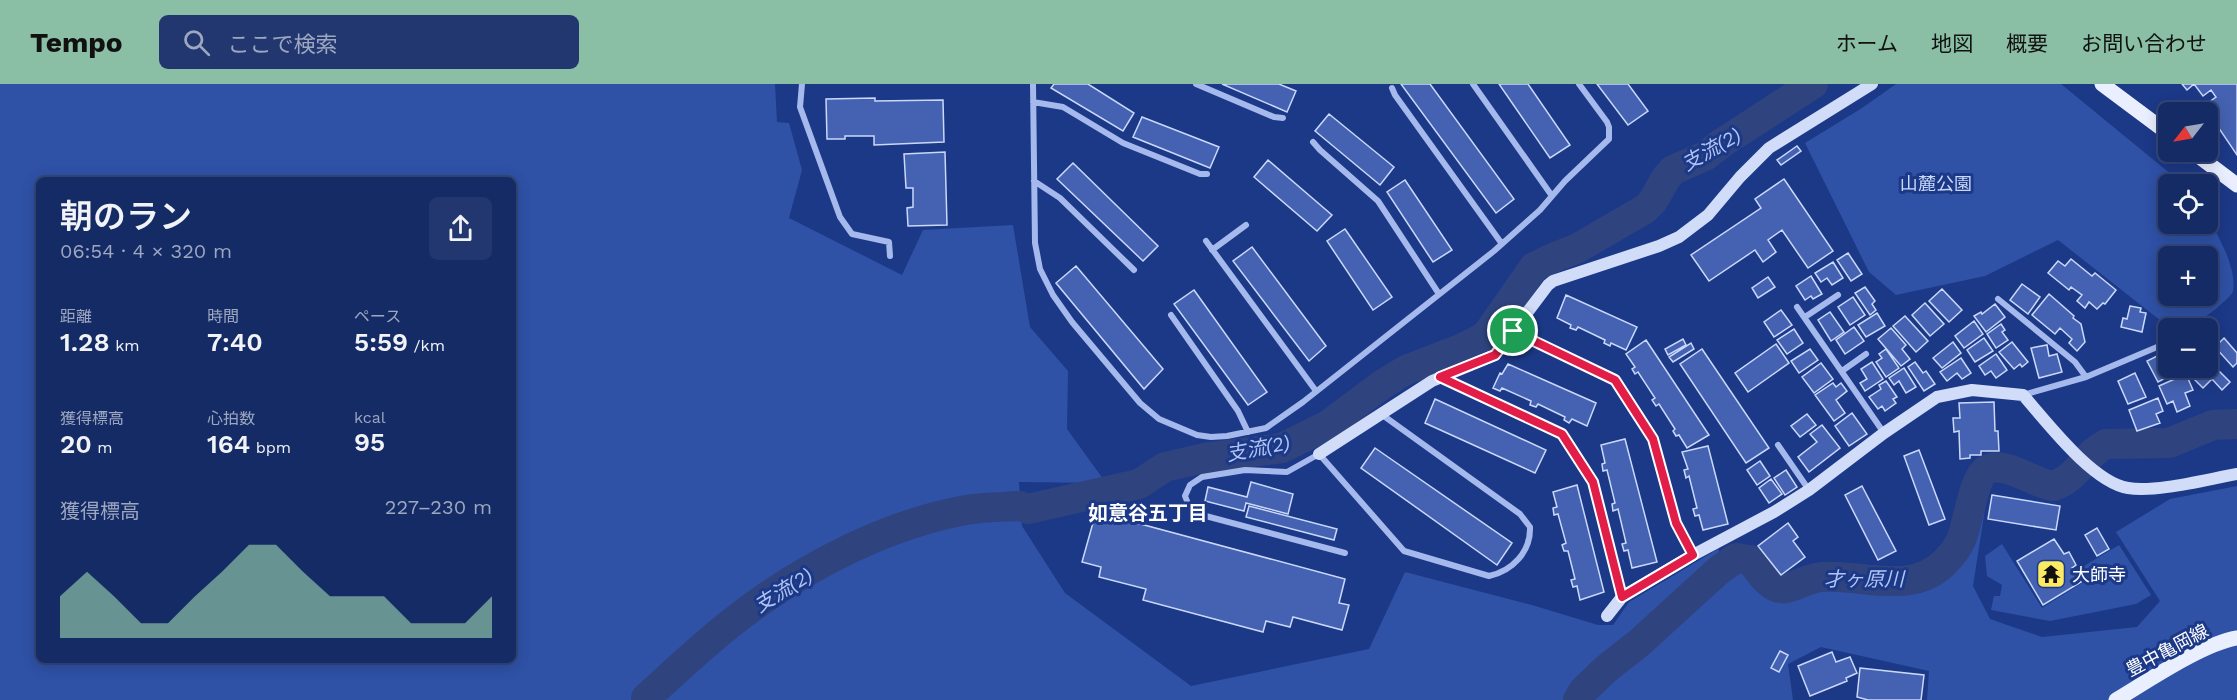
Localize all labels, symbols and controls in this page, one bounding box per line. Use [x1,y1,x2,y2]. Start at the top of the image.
search box [159,15,579,69]
text: Tempo [30,26,123,59]
icon: search [180,26,213,59]
text: ホーム [1836,31,1898,56]
text: 地図 [1931,31,1973,56]
text: 概要 [2006,31,2048,56]
text: お問い合わせ [2081,31,2207,56]
text: ここで検索 [228,32,338,57]
north arrow [2158,102,2218,162]
map controls [2158,102,2218,378]
water label: 支流(2) [1677,123,1745,175]
park label: 山麓公園 [1900,173,1972,194]
button: locate [2158,174,2218,234]
text: 朝のラン [60,197,192,236]
button: share [429,197,492,260]
text: 06:54 · 4 × 320 m [60,239,232,263]
button: + [2158,246,2218,306]
pin [1487,305,1538,356]
text: 距離 [60,307,92,326]
text: 時間 [207,307,239,326]
text: ペース [354,307,401,326]
icon: arrive [1496,314,1529,347]
button: − [2158,318,2218,378]
text: 1.28 [60,327,110,357]
text: 7:40 [207,327,263,357]
text: 5:59 [354,327,408,357]
text: km [110,336,139,355]
text: /km [408,336,445,355]
text: kcal [354,408,386,427]
text: 獲得標高 [60,409,124,428]
text: 心拍数 [207,409,255,428]
text: 95 [354,427,385,457]
text: 20 [60,429,92,459]
text: 164 [207,429,250,459]
water label: 支流(2) [1224,430,1292,466]
text: m [92,438,113,457]
text: bpm [250,438,291,457]
text: 227–230 m [385,495,492,519]
text: 獲得標高 [60,499,140,523]
district label: 如意谷五丁目 [1088,501,1208,525]
temple icon: 大師寺 [2035,558,2067,590]
water label: 支流(2) [749,563,817,617]
place label: 大師寺 [2072,564,2126,585]
water label: 才ヶ原川 [1824,567,1906,591]
street label: 豊中亀岡線 [2122,620,2212,680]

